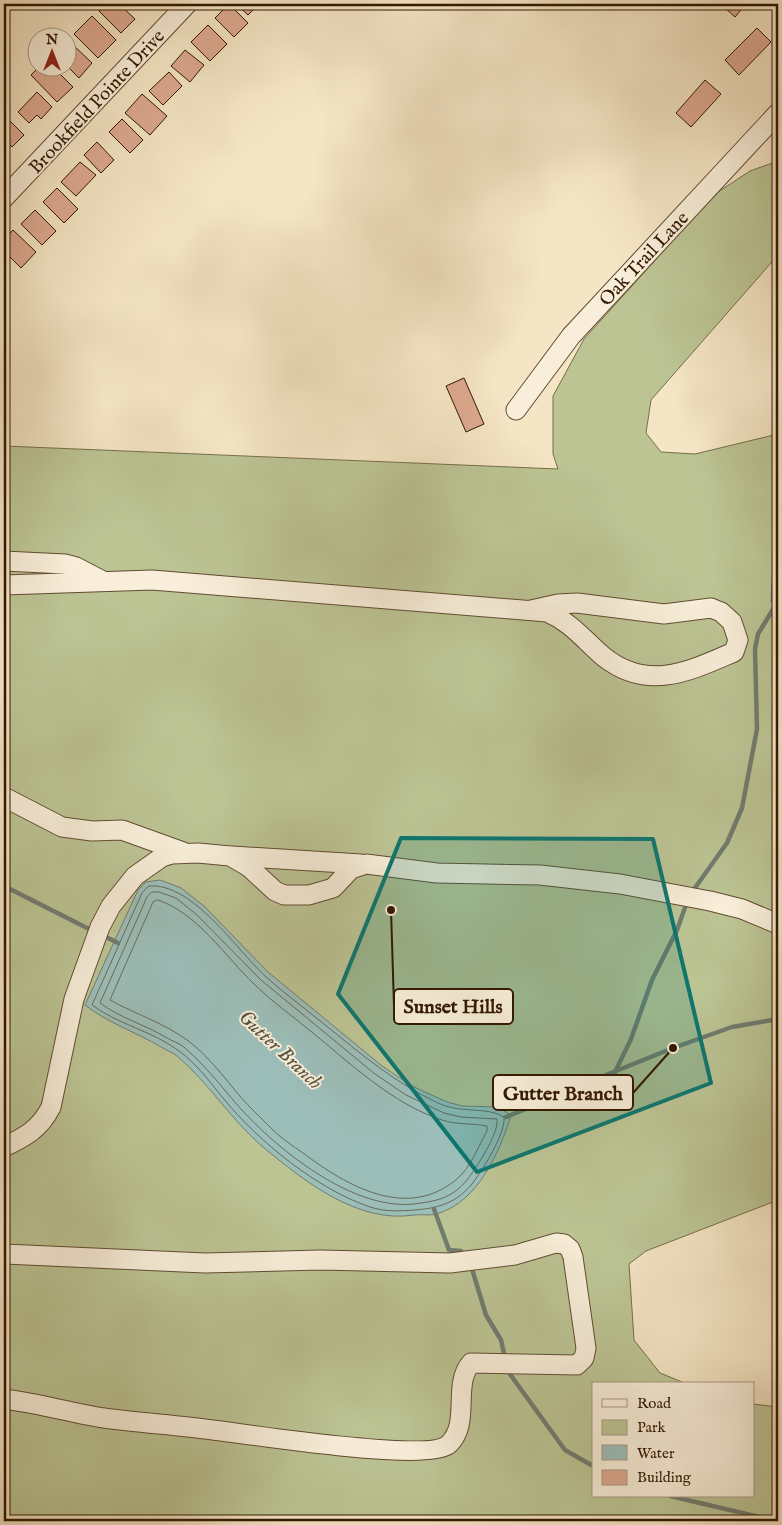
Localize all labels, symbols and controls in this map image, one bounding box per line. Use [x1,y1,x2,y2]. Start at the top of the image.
street label: Brookfield Pointe Drive [24,25,171,180]
north arrow [28,28,78,78]
text: N [45,31,58,49]
street label: Oak Trail Lane [594,207,695,312]
callout: Sunset Hills [394,989,513,1024]
text: Sunset Hills [403,995,503,1020]
water label: Gutter Branch [233,1005,327,1096]
callout: Gutter Branch [493,1075,633,1110]
text: Gutter Branch [503,1082,623,1107]
legend [592,1382,754,1498]
text: Road [637,1394,672,1413]
text: Park [637,1418,667,1437]
text: Water [637,1444,675,1463]
text: Building [637,1468,692,1487]

